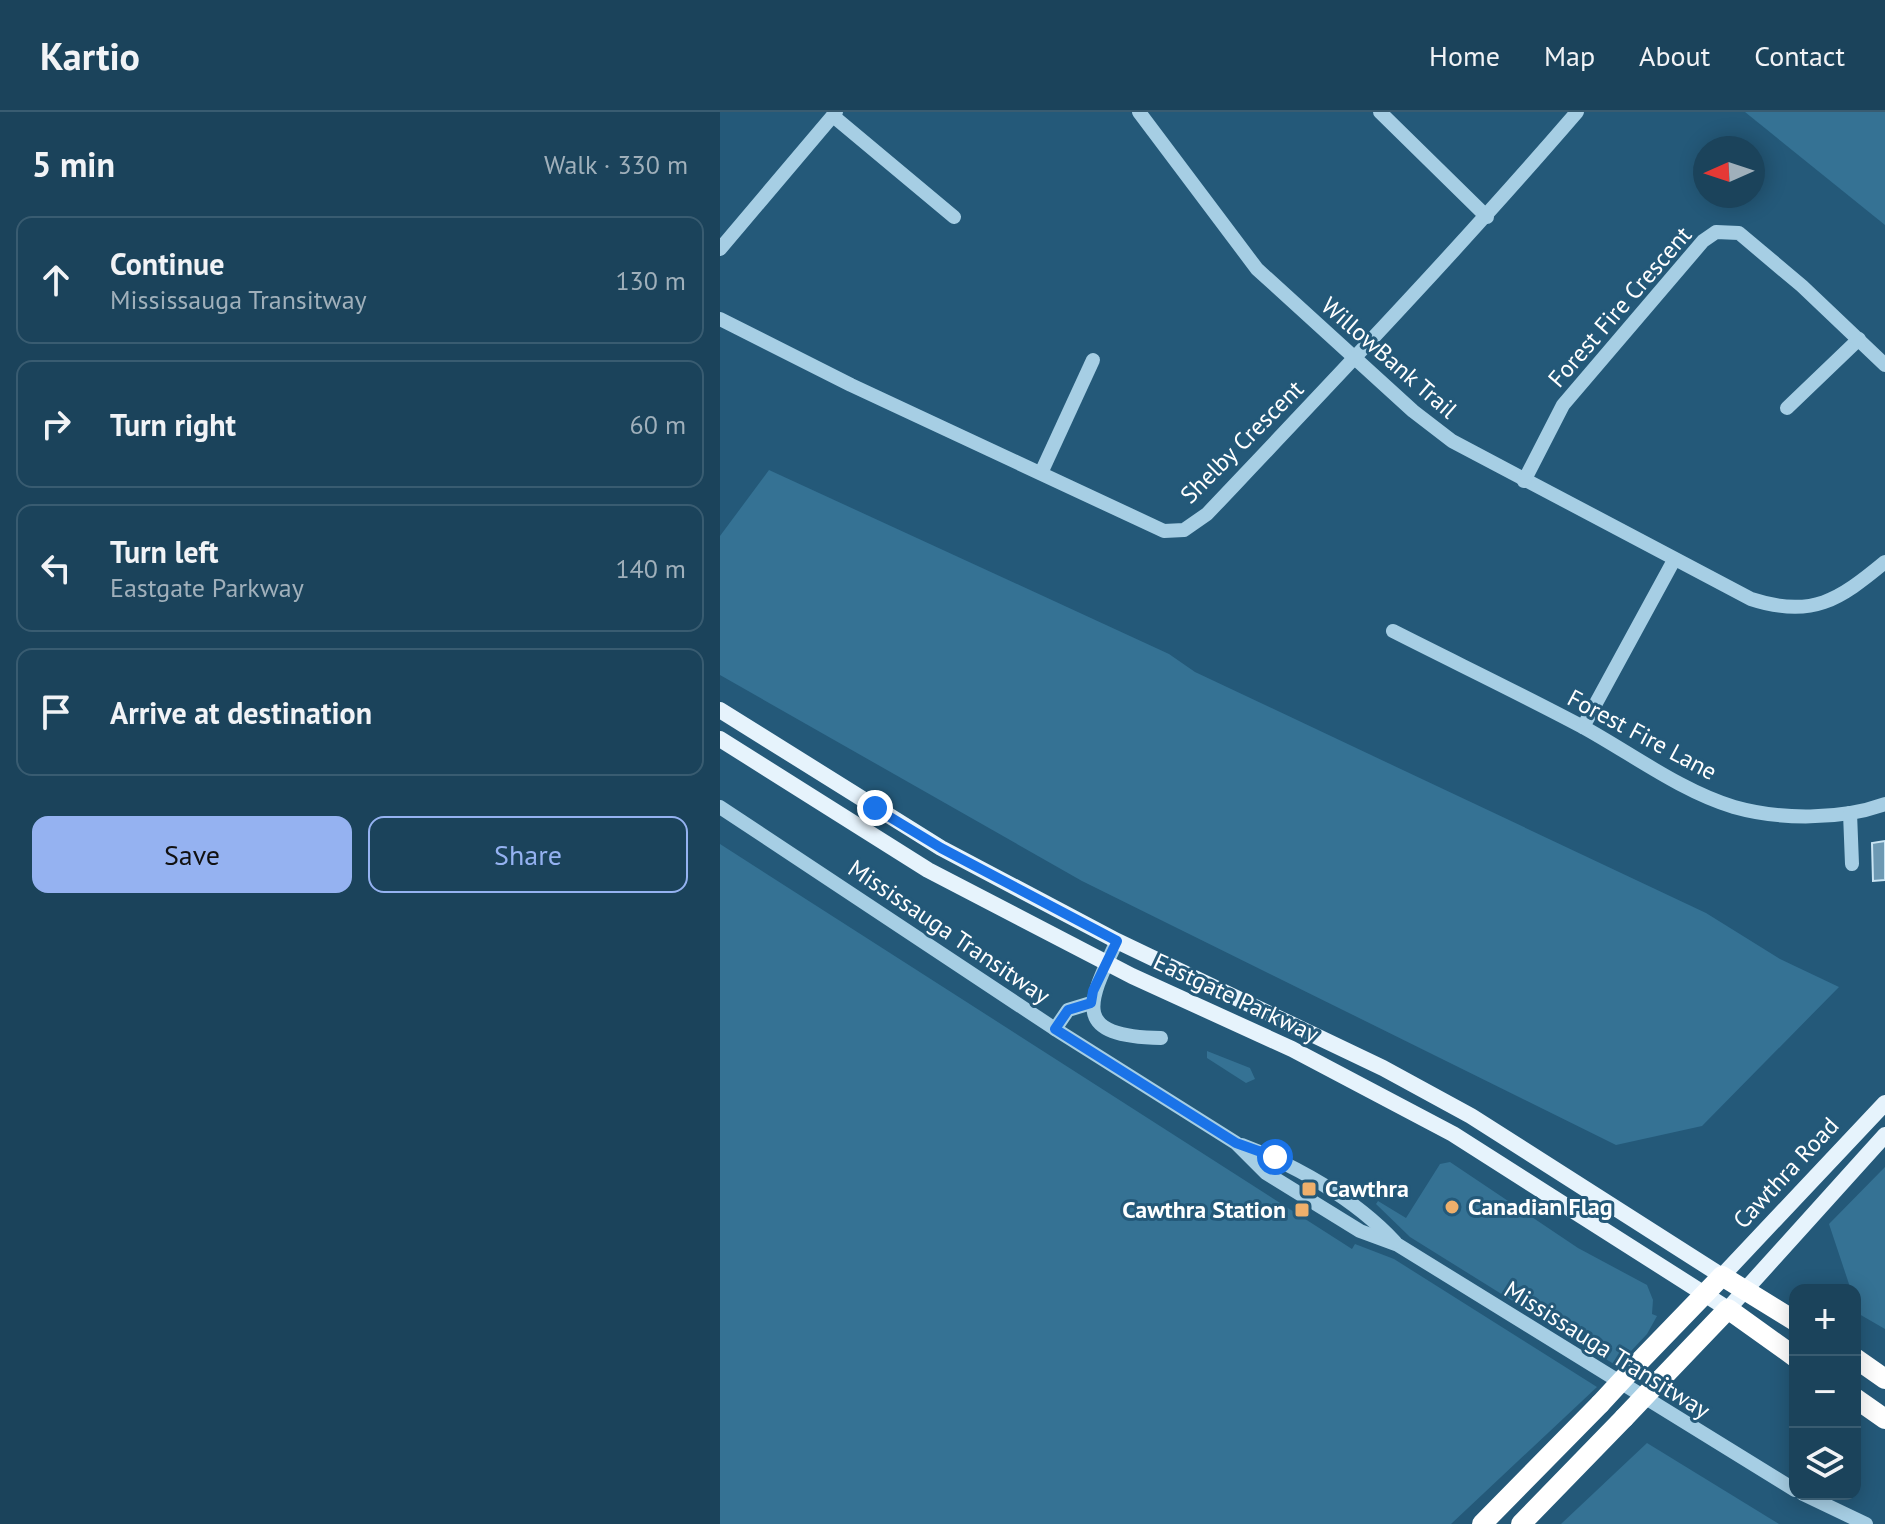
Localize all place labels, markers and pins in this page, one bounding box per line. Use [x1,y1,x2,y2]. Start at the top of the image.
place label: Cawthra [1325,1173,1409,1204]
marker: Cawthra [1300,1180,1318,1198]
place label: Canadian Flag [1468,1191,1613,1222]
place label: Cawthra Station [1122,1194,1286,1225]
marker: Canadian Flag [1443,1198,1461,1216]
marker: Cawthra Station [1293,1201,1311,1219]

